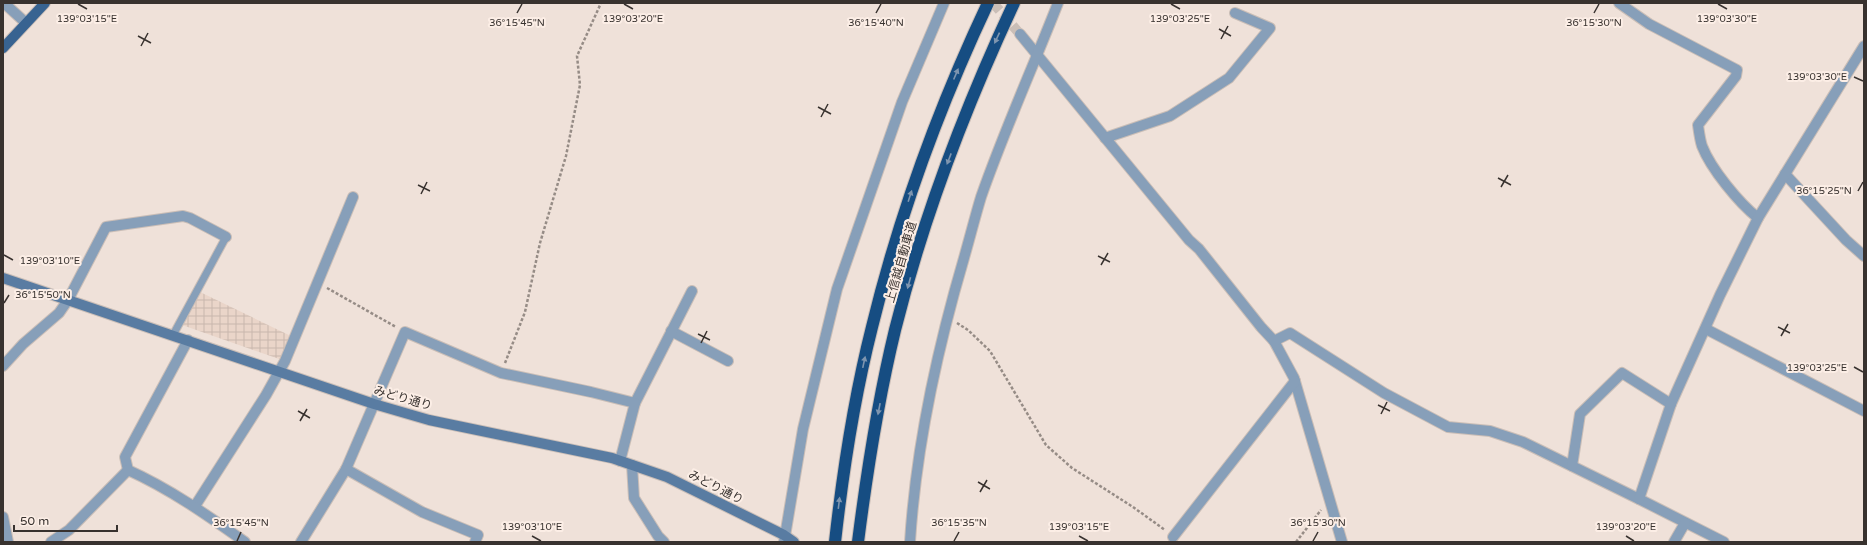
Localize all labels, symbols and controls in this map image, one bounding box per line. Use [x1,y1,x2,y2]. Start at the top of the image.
text: 139°03'15"E [57,13,117,25]
text: 139°03'20"E [603,13,663,25]
text: 139°03'25"E [1150,13,1210,25]
text: 139°03'30"E [1697,13,1757,25]
text: 36°15'45"N [489,17,545,29]
text: 36°15'40"N [848,17,904,29]
text: 36°15'30"N [1566,17,1622,29]
one-way arrow [994,33,1000,44]
one-way arrow [954,68,960,80]
text: 139°03'30"E [1787,71,1847,83]
one-way arrow [945,153,951,165]
text: 36°15'25"N [1796,185,1852,197]
one-way arrow [908,190,914,202]
street label: 上信越自動車道 [883,220,919,304]
text: 139°03'10"E [20,255,80,267]
one-way arrow [905,276,911,289]
text: 36°15'50"N [15,289,71,301]
one-way arrow [862,355,868,368]
text: 139°03'25"E [1787,362,1847,374]
street label: みどり通り [372,383,434,413]
one-way arrow [875,403,881,415]
street label: みどり通り [686,467,746,507]
one-way arrow [836,497,842,509]
scale bar [14,507,117,533]
text: 50 m [20,514,49,528]
text: 36°15'45"N [213,517,269,529]
text: 36°15'35"N [931,517,987,529]
text: 36°15'30"N [1290,517,1346,529]
text: 139°03'10"E [502,521,562,533]
text: 139°03'15"E [1049,521,1109,533]
text: 139°03'20"E [1596,521,1656,533]

